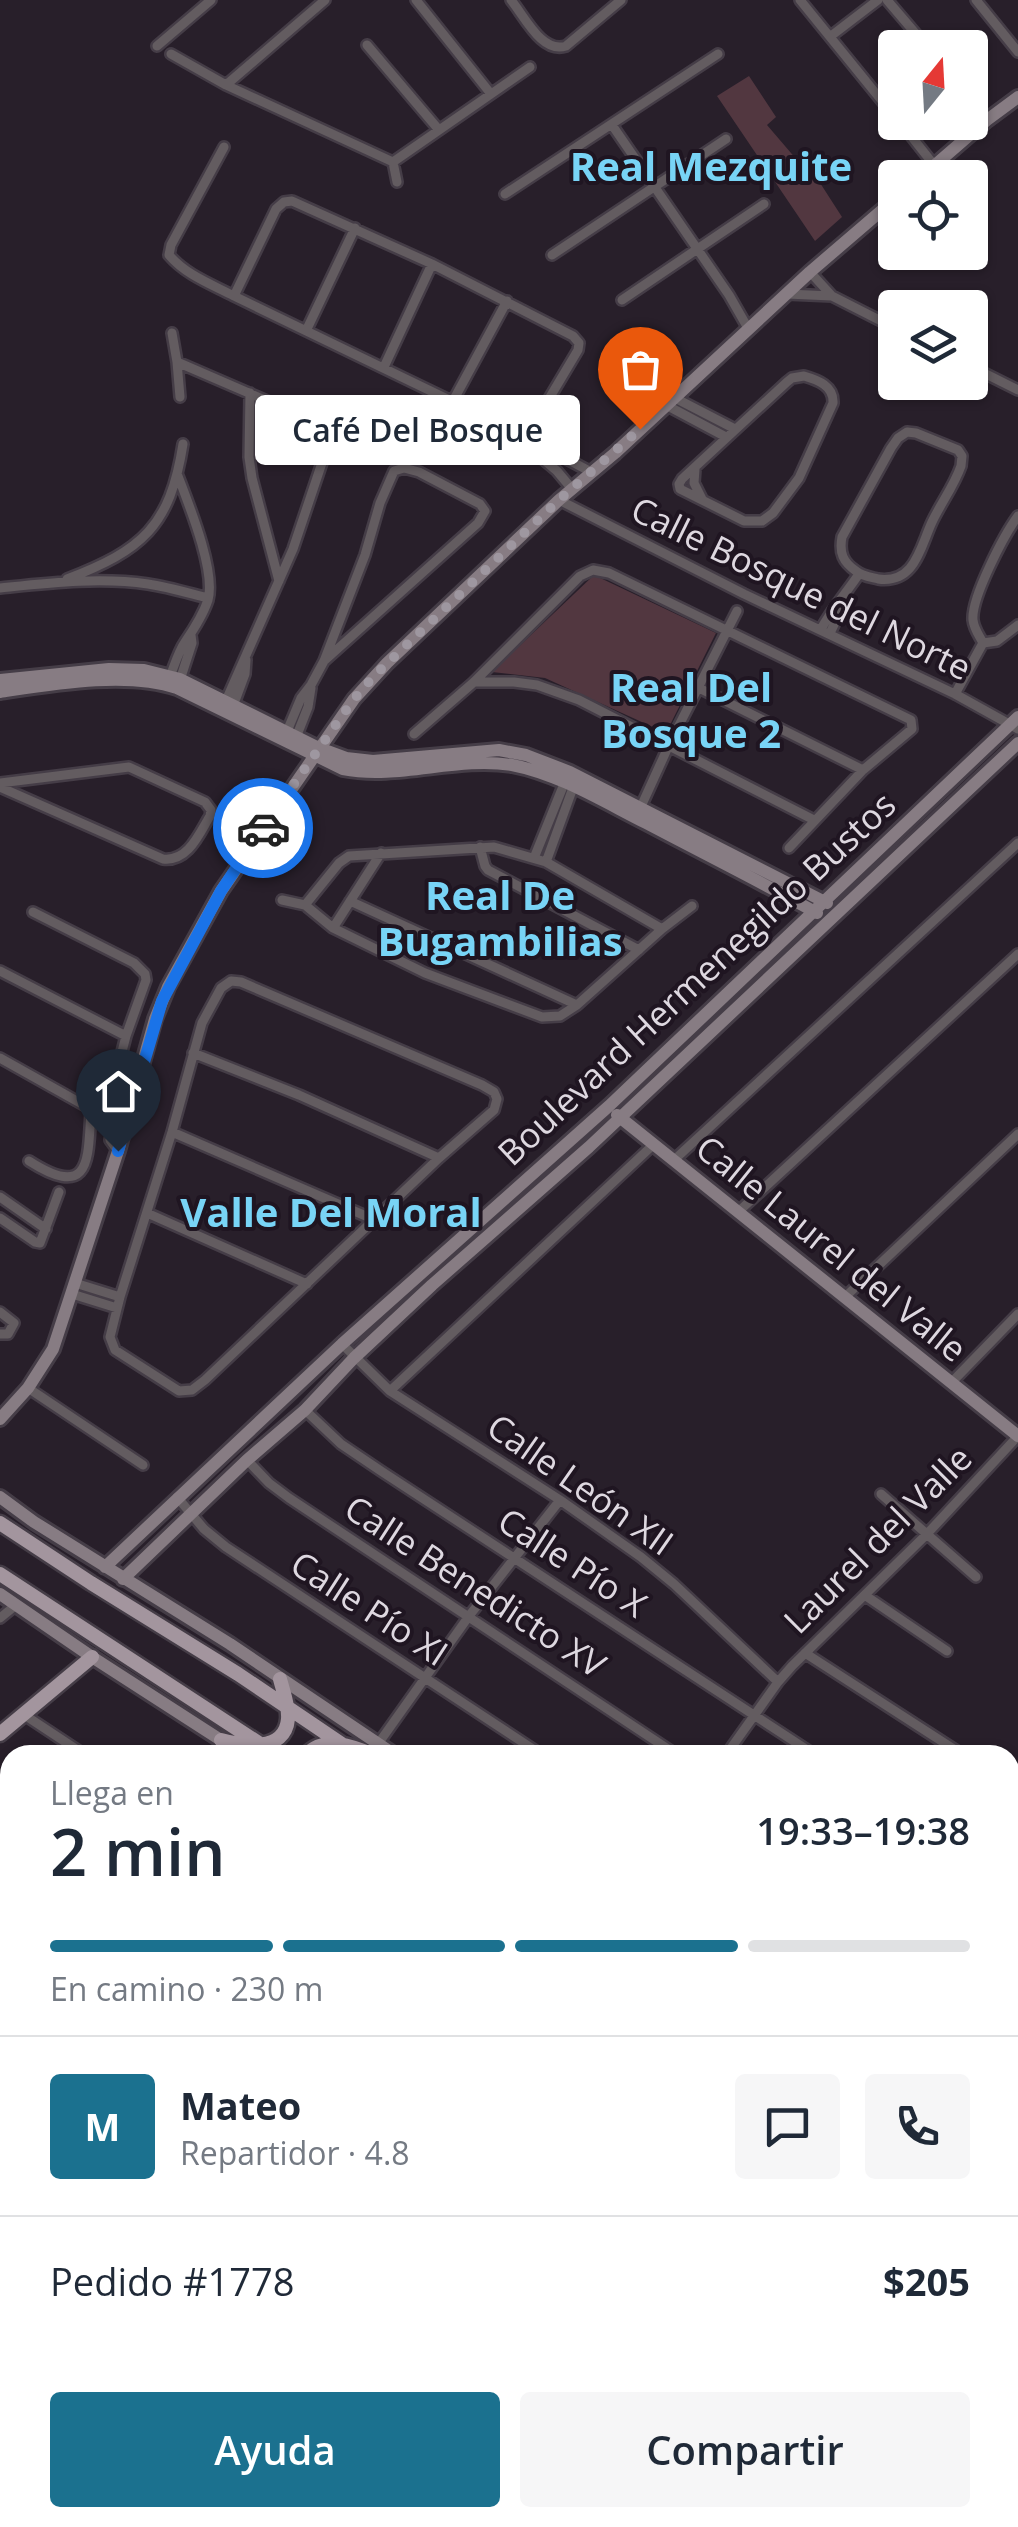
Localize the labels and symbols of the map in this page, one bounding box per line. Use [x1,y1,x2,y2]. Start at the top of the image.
north arrow [878,30,988,140]
district label: Real Mezquite [570,138,852,193]
pin [598,327,683,430]
callout: Café Del Bosque [255,394,580,464]
street label: Calle Bosque del Norte [624,485,979,690]
district label: Real Del Bosque 2 [601,659,781,760]
courier [213,778,313,878]
street label: Boulevard Hermenegildo Bustos [487,781,905,1175]
district label: Real De Bugambilias [377,867,623,968]
pin [76,1049,161,1152]
street label: Calle Laurel del Valle [687,1124,977,1372]
district label: Valle Del Moral [180,1184,482,1239]
street label: Calle León XII [478,1402,683,1565]
street label: Laurel del Valle [773,1435,981,1643]
street label: Calle Benedicto XV [336,1484,615,1688]
street label: Calle Pío X [489,1496,657,1628]
street label: Calle Pío XI [282,1540,457,1676]

